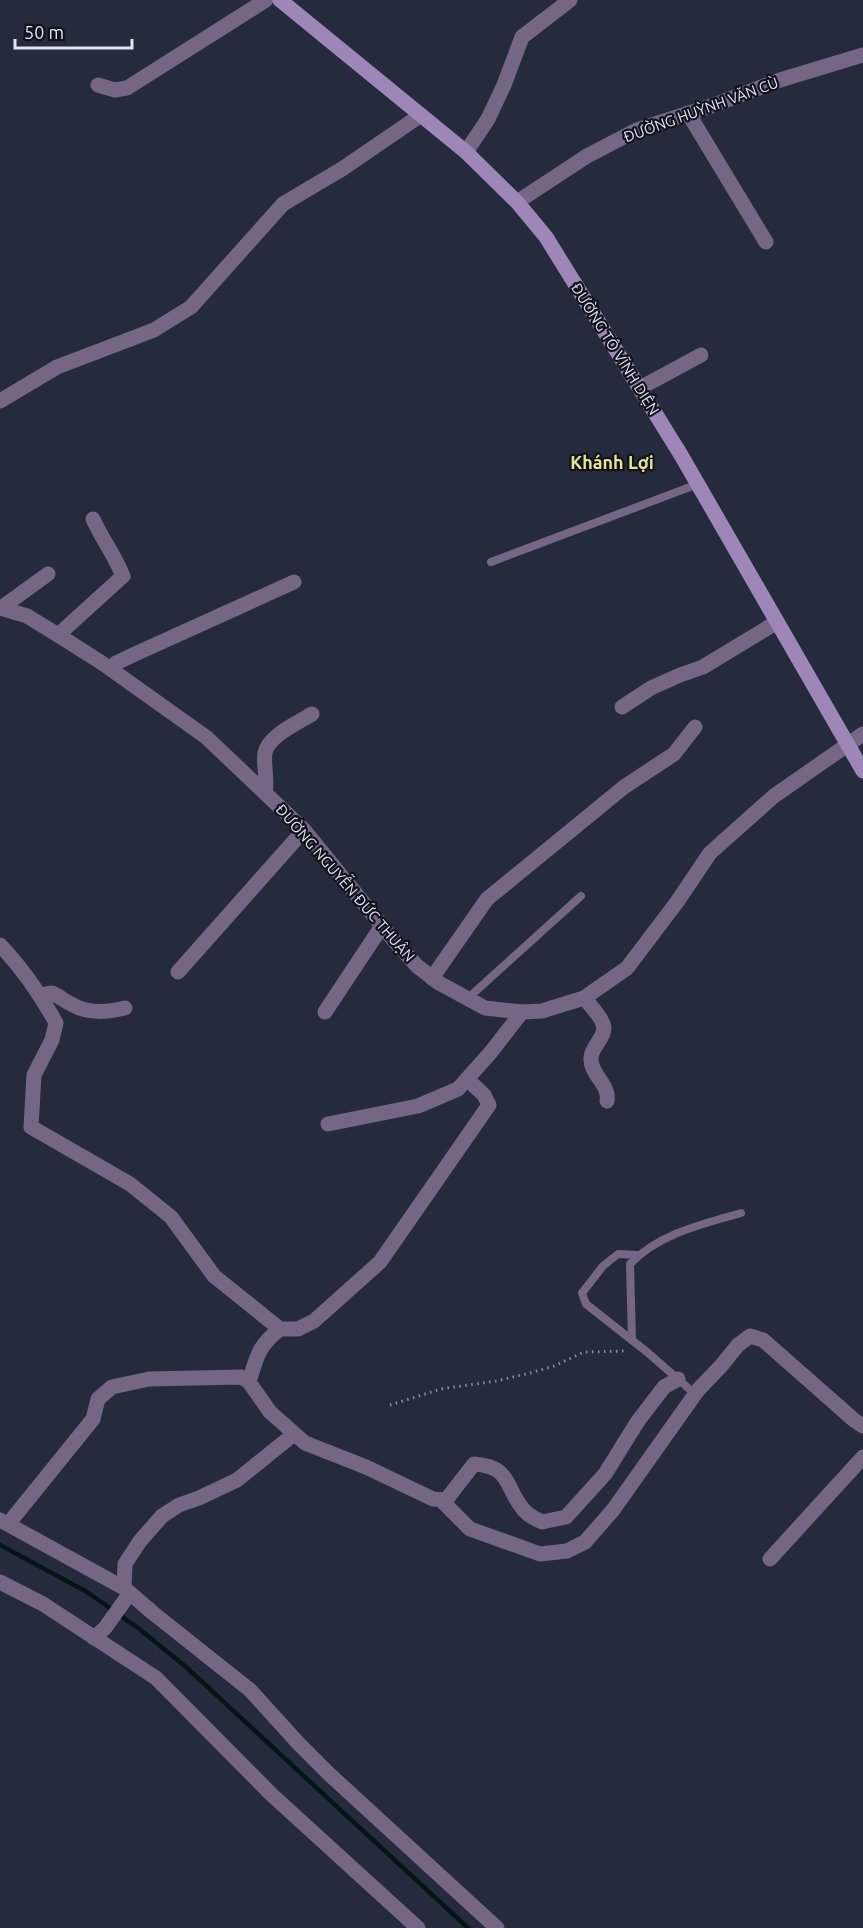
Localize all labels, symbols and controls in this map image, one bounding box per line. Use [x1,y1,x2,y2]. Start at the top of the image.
scale bar [15,12,132,50]
text: 50 m [24,22,64,42]
street label: ĐƯỜNG HUỲNH VĂN CÙ [621,73,780,145]
street label: ĐƯỜNG TÔ VĨNH DIỆN [568,280,663,418]
district label: Khánh Lợi [570,452,654,472]
street label: ĐƯỜNG NGUYỄN ĐỨC THUẬN [273,798,421,965]

